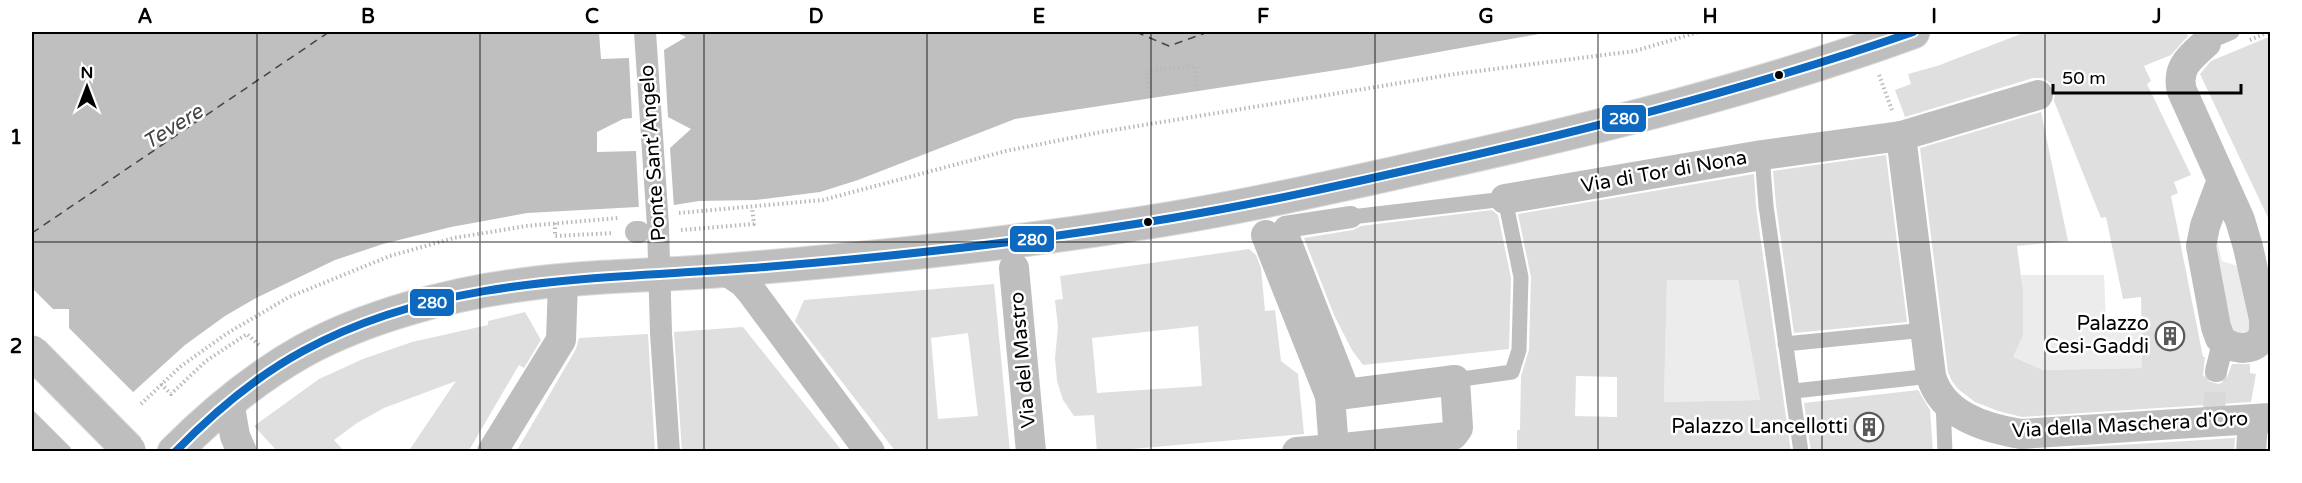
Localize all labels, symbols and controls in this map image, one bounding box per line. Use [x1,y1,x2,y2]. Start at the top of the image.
text: A [138,5,153,29]
text: B [361,5,375,29]
text: C [585,5,599,29]
text: D [808,5,824,29]
text: E [1033,5,1046,29]
text: F [1257,5,1269,29]
text: G [1478,5,1494,29]
text: H [1702,5,1718,29]
text: I [1931,5,1937,29]
text: J [2151,5,2162,29]
north arrow [57,57,117,117]
scale bar [2053,57,2240,95]
text: N [81,63,93,83]
street label: Ponte Sant'Angelo [635,64,671,242]
text: 50 m [2062,67,2106,89]
unlabelled marker [1773,69,1785,81]
water label: Tevere [139,98,208,155]
line badge: 280 [1601,104,1647,133]
text: 280 [1609,109,1639,129]
text: 1 [10,126,22,150]
street label: Via di Tor di Nona [1579,146,1749,198]
unlabelled marker [1142,216,1154,228]
line badge: 280 [1009,225,1055,253]
text: 280 [1017,230,1047,250]
line badge: 280 [409,288,455,317]
street label: Via del Mastro [1005,291,1041,429]
text: 280 [417,293,447,313]
place label: Palazzo Cesi-Gaddi [2045,312,2149,359]
building icon: Palazzo Cesi-Gaddi [2154,320,2186,352]
text: 2 [10,335,22,359]
street label: Via della Maschera d'Oro [2011,407,2249,443]
building icon: Palazzo Lancellotti [1853,411,1885,443]
place label: Palazzo Lancellotti [1671,415,1848,439]

